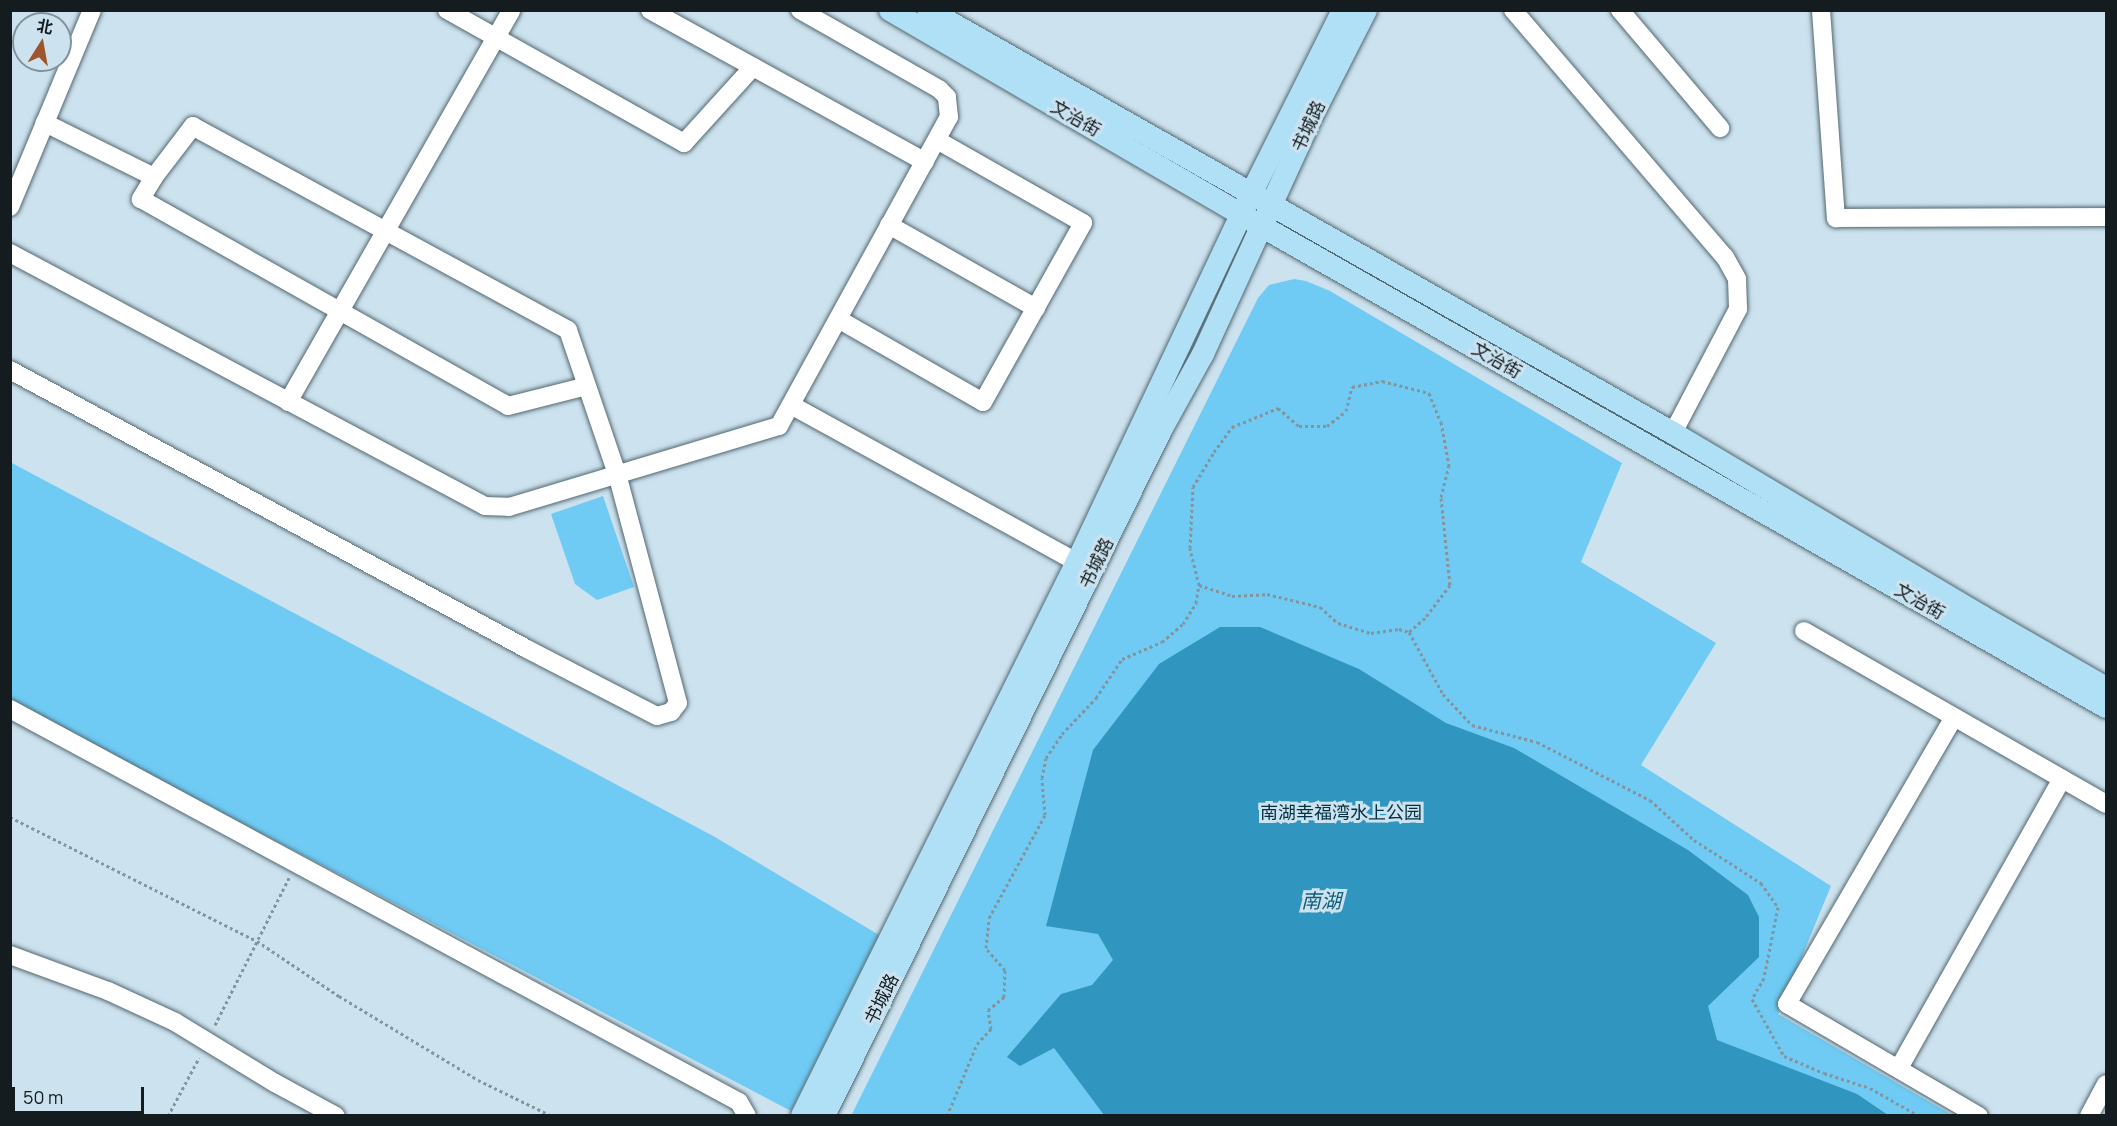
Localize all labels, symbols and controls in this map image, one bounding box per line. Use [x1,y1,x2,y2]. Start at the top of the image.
north arrow [12,12,72,72]
text: 北 [35,14,55,39]
street label: 文治街 [1047,95,1105,141]
street label: 书城路 [1287,97,1329,155]
street label: 文治街 [1468,337,1526,383]
street label: 书城路 [1074,534,1118,592]
street label: 文治街 [1891,578,1949,624]
park label: 南湖幸福湾水上公园 [1260,801,1422,823]
water label: 南湖 [1301,888,1341,912]
street label: 书城路 [859,970,903,1028]
scale bar [15,1075,147,1113]
text: 50 m [23,1085,63,1109]

